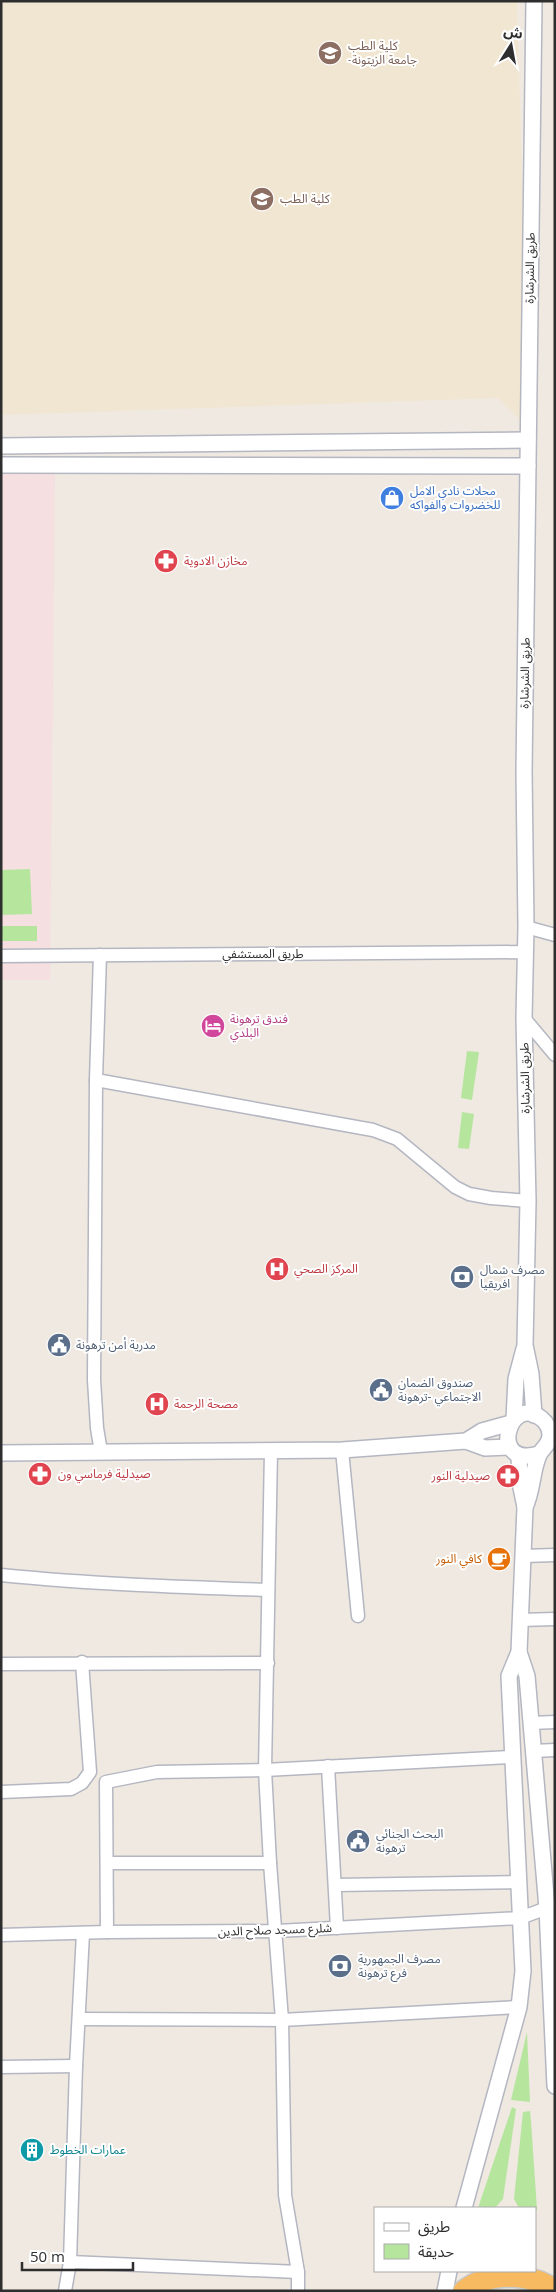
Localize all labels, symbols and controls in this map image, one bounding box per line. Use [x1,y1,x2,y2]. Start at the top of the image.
north arrow [486,20,536,70]
text: ش [502,21,525,43]
place label: كلية الطب -جامعة الزيتونة [348,37,417,68]
school or university icon: كلية الطب -جامعة الزيتونة [317,40,343,66]
school or university icon: كلية الطب [249,186,275,212]
place label: كلية الطب [280,190,331,207]
street label: طريق الشرشارة [520,232,539,304]
place label: محلات نادي الامل للخضروات والفواكه [410,482,500,513]
shop icon: محلات نادي الامل للخضروات والفواكه [379,485,405,511]
pharmacy icon: مخازن الادوية [153,548,179,574]
place label: مخازن الادوية [184,552,248,569]
street label: طريق الشرشارة [515,637,534,709]
street label: طريق المستشفي [222,945,304,964]
place label: فندق ترهونة البلدي [230,1010,288,1043]
hotel icon: فندق ترهونة البلدي [200,1013,226,1039]
street label: طريق الشرشارة [515,1042,534,1114]
hospital icon: المركز الصحي [264,1256,290,1282]
place label: المركز الصحي [294,1260,358,1279]
place label: مصرف شمال افريقيا [480,1261,545,1292]
bank icon: مصرف شمال افريقيا [449,1264,475,1290]
public building icon: مدرية أمن ترهونة [46,1332,72,1358]
place label: مدرية أمن ترهونة [76,1336,156,1353]
place label: صندوق الضمان الاجتماعي -ترهونة [398,1374,481,1407]
public building icon: صندوق الضمان الاجتماعي -ترهونة [368,1377,394,1403]
hospital icon: مصحة الرحمة [144,1391,170,1417]
place label: مصحة الرحمة [174,1395,238,1412]
pharmacy icon: صيدلية فرماسي ون [27,1461,53,1487]
pharmacy icon: صيدلية النور [495,1463,521,1489]
place label: صيدلية فرماسي ون [58,1465,151,1484]
place label: صيدلية النور [431,1467,490,1484]
cafe icon: كافي النور [486,1546,512,1572]
place label: كافي النور [435,1550,483,1569]
place label: البحث الجنائي ترهونة [376,1825,443,1856]
public building icon: البحث الجنائي ترهونة [345,1828,371,1854]
street label: شلرع مسجد صلاح الدين [218,1919,332,1941]
place label: مصرف الجمهورية فرع ترهونة [358,1950,441,1982]
bank icon: مصرف الجمهورية فرع ترهونة [327,1953,353,1979]
building icon: عمارات الخطوط [19,2137,45,2163]
place label: عمارات الخطوط [50,2141,126,2158]
legend [374,2207,536,2272]
text: طريق [418,2216,450,2237]
scale bar [22,2240,134,2272]
text: حديقة [418,2241,454,2261]
text: 50 m [30,2246,65,2266]

